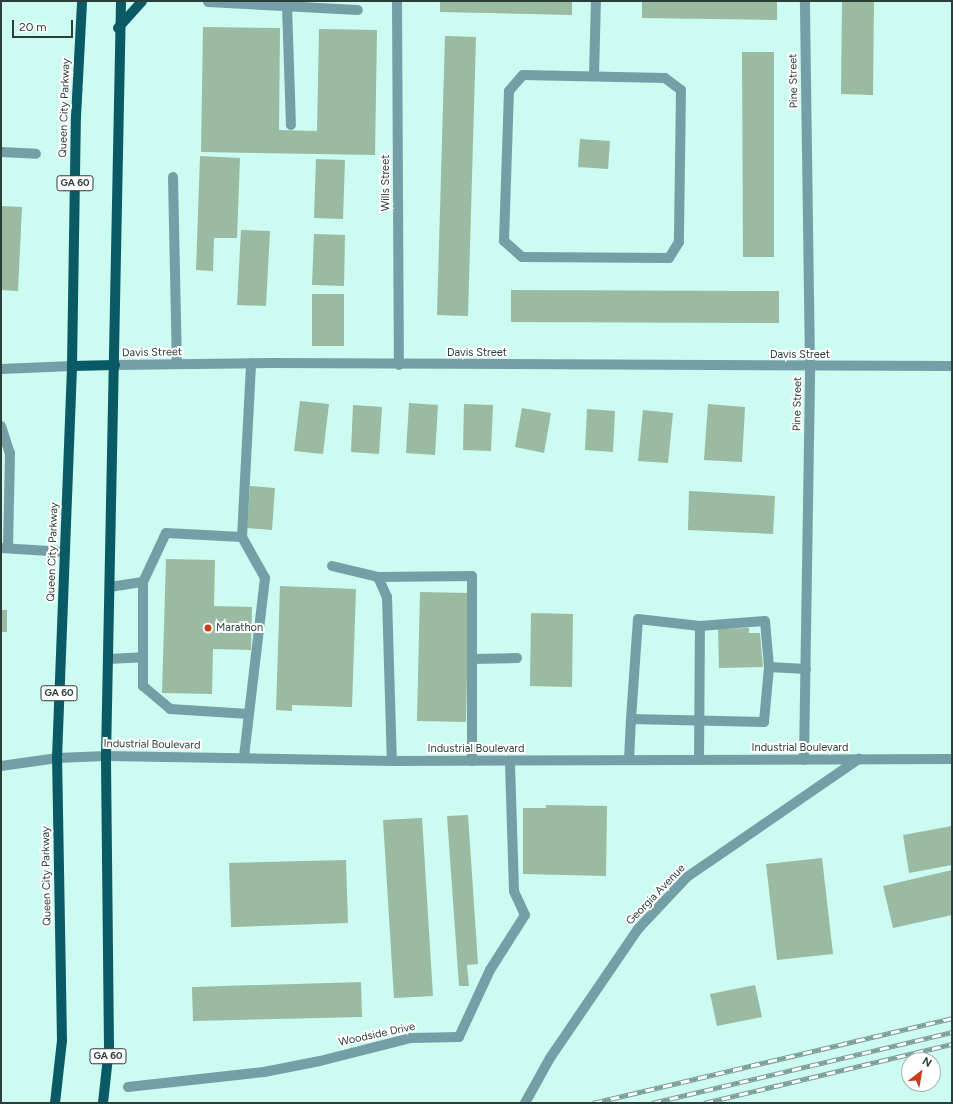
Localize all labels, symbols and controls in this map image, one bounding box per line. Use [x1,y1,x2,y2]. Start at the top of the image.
scale bar [14,12,75,38]
text: 20 m [19,20,47,34]
street label: Pine Street [787,54,801,108]
street label: Queen City Parkway [57,58,73,158]
street label: Wills Street [379,155,393,211]
road number: GA 60 [56,175,94,191]
street label: Davis Street [122,346,182,360]
street label: Davis Street [447,346,507,360]
street label: Davis Street [770,348,830,362]
street label: Pine Street [791,377,805,431]
street label: Queen City Parkway [45,502,61,602]
place label: Marathon [216,621,263,635]
marker: Marathon [203,623,213,633]
road number: GA 60 [40,685,78,701]
street label: Industrial Boulevard [103,738,201,752]
street label: Industrial Boulevard [752,741,848,755]
street label: Industrial Boulevard [428,742,524,756]
street label: Queen City Parkway [40,826,54,926]
street label: Georgia Avenue [624,862,688,928]
street label: Woodside Drive [338,1020,416,1050]
road number: GA 60 [89,1048,127,1064]
north arrow [901,1052,941,1092]
text: N [920,1054,934,1070]

